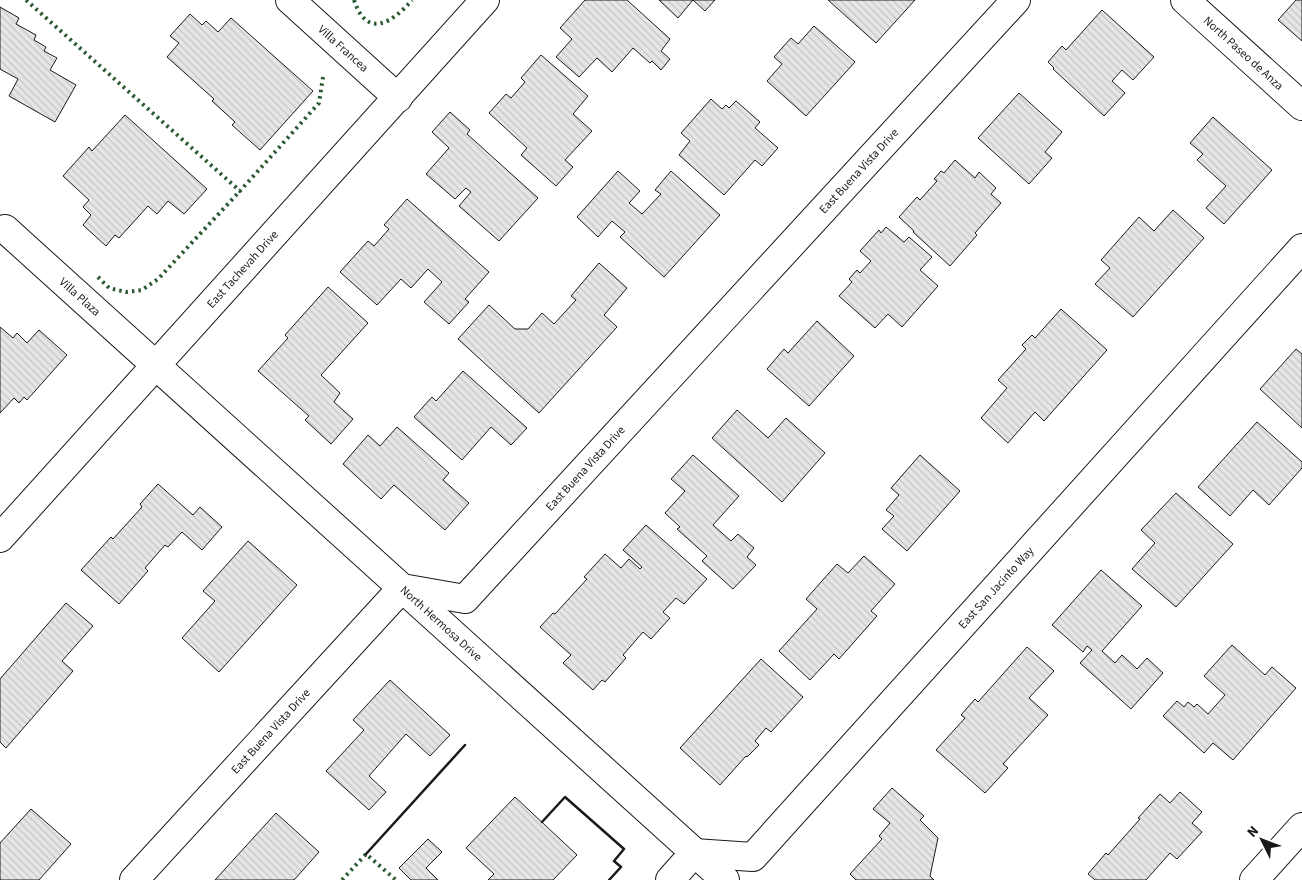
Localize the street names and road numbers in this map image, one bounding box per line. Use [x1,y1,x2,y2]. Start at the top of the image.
street label: North Paseo de Anza [1199,13,1287,94]
street label: Villa Francea [314,21,372,76]
street label: East Buena Vista Drive [816,125,903,218]
street label: East Tachevah Drive [203,227,282,312]
street label: Villa Plaza [55,274,104,320]
street label: East Buena Vista Drive [542,422,629,515]
street label: East San Jacinto Way [955,543,1038,633]
street label: North Hermosa Drive [396,582,486,665]
street label: East Buena Vista Drive [227,685,315,778]

